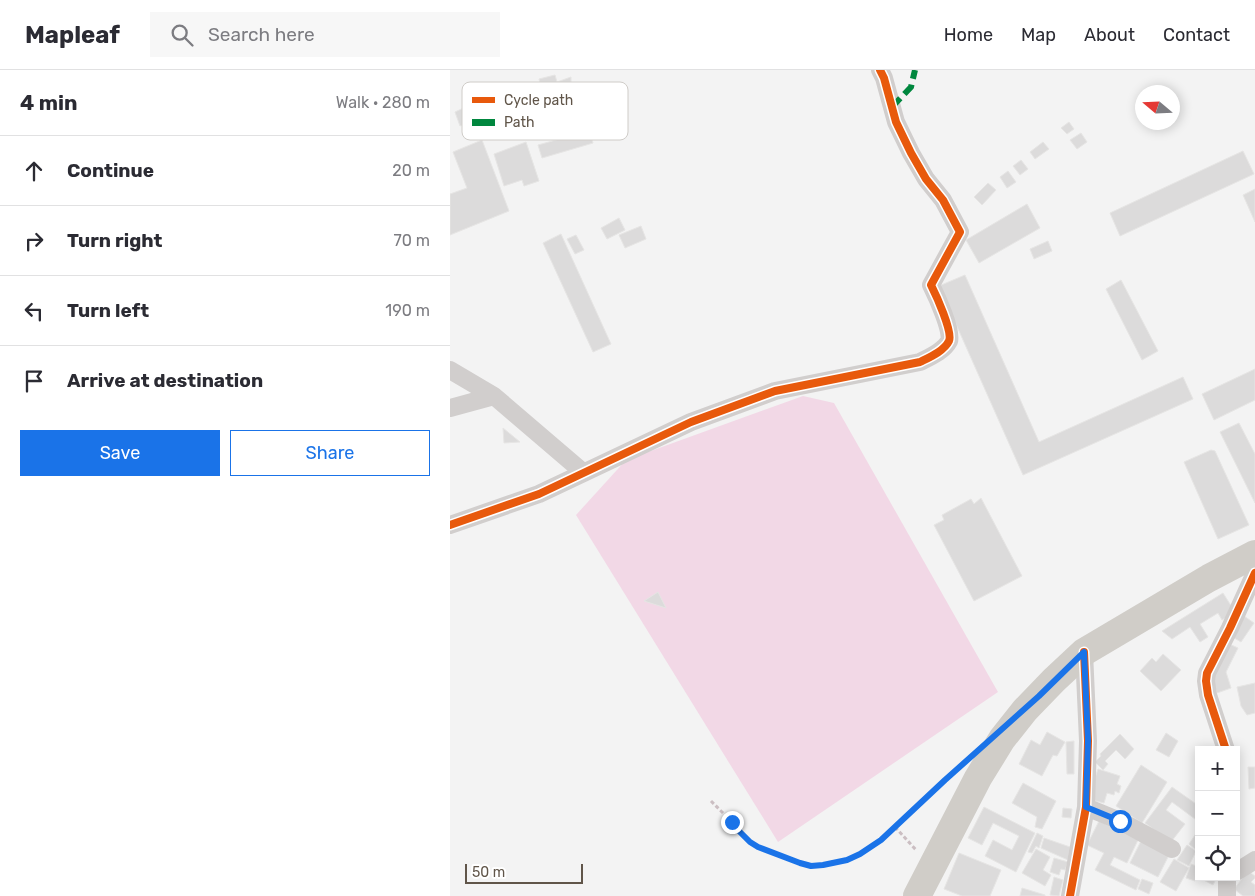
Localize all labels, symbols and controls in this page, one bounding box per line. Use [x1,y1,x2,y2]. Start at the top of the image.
search box [150,12,500,57]
text: Mapleaf [25,21,120,49]
icon: search [168,21,196,49]
text: Search here [208,23,315,46]
text: Home [944,24,993,46]
text: Map [1021,24,1056,46]
text: About [1084,24,1135,46]
text: Contact [1163,24,1230,46]
legend [462,82,628,140]
north arrow [1135,85,1180,130]
text: 4 min [20,90,78,115]
text: Cycle path [504,92,573,109]
text: Walk · 280 m [336,93,430,112]
text: Path [504,114,535,131]
icon: ahead [20,157,48,185]
text: Continue [67,159,154,182]
text: 20 m [392,161,430,180]
icon: right [20,227,48,255]
text: Turn right [67,229,162,252]
text: 70 m [393,231,430,250]
icon: left [20,297,48,325]
text: Turn left [67,299,149,322]
text: 190 m [385,301,430,320]
icon: arrive [20,367,48,395]
text: Arrive at destination [67,369,263,392]
button: Save [20,430,220,476]
button: Share [230,430,430,476]
map controls [1195,746,1240,881]
button: + [1195,746,1240,791]
button: − [1195,791,1240,836]
route start [1109,810,1132,833]
route end [721,811,744,834]
button: locate [1195,836,1240,881]
scale bar [465,861,582,884]
text: 50 m [472,864,505,881]

